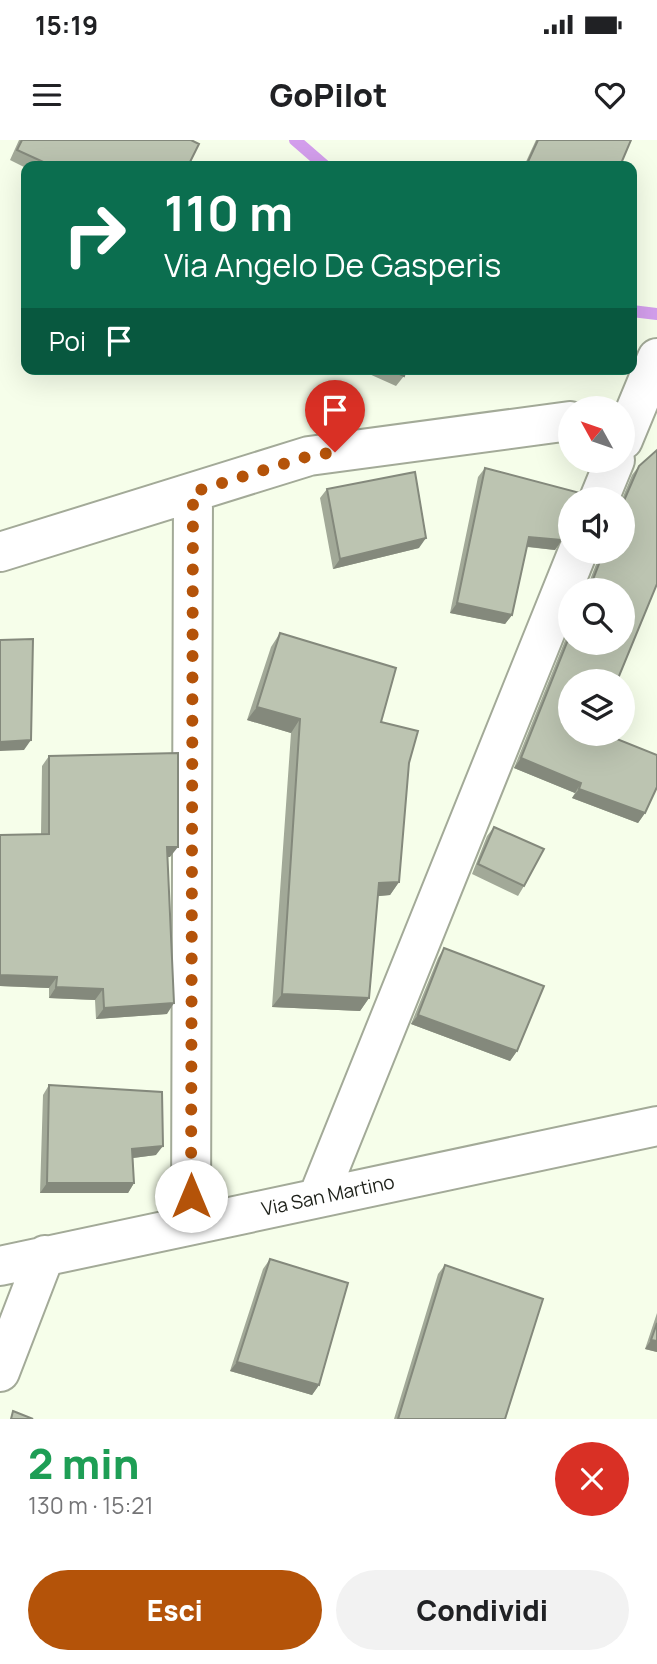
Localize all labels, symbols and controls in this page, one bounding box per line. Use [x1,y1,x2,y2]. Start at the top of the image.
text: 15:19 [35,7,98,43]
text: GoPilot [270,73,387,117]
icon: menu [28,76,66,114]
icon: heart [591,76,629,114]
text: 110 m [164,179,293,246]
icon: right [49,189,140,280]
text: Via Angelo De Gasperis [164,243,501,287]
icon: arrive [100,322,138,360]
text: Poi [49,323,86,359]
pin [305,380,365,452]
icon: arrive [316,391,354,429]
north arrow [558,396,635,472]
map controls [558,396,635,746]
button: sound [558,487,635,564]
button: search [558,578,635,655]
button: layers [558,669,635,746]
position arrow [154,1159,228,1233]
street label: Via San Martino [259,1168,397,1222]
text: 2 min [28,1434,139,1492]
button: close [555,1442,629,1516]
text: 130 m · 15:21 [28,1489,153,1521]
button: Esci [28,1570,322,1650]
button: Condividi [336,1570,629,1650]

